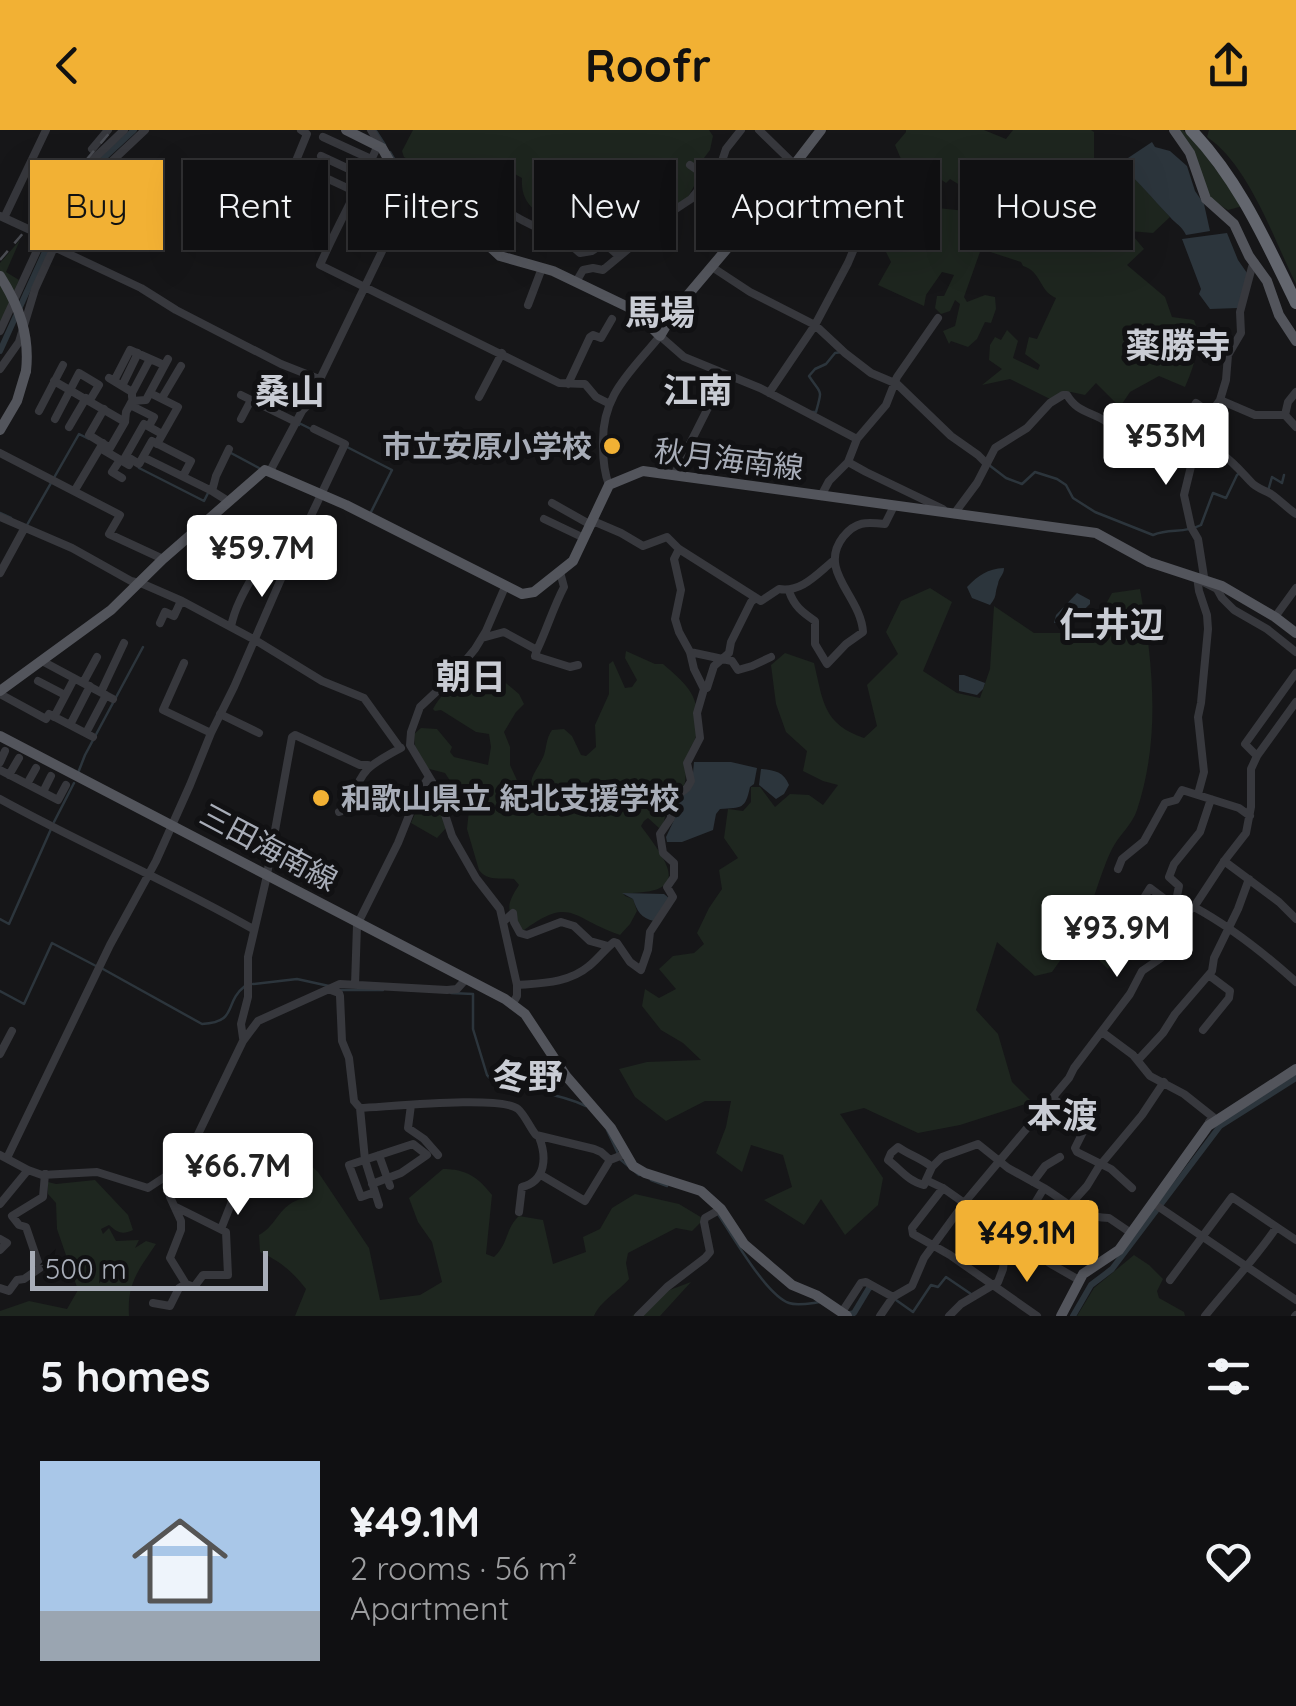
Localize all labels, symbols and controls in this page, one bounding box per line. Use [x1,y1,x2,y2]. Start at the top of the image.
text: Roofr [585,37,711,93]
icon: back [40,38,95,93]
icon: share [1201,38,1256,93]
chip: Buy [30,160,163,250]
chip: Rent [183,160,328,250]
chip: Filters [348,160,514,250]
chip: New [534,160,676,250]
chip: Apartment [696,160,940,250]
chip: House [960,160,1133,250]
district label: 馬場 [625,290,695,334]
district label: 薬勝寺 [1125,323,1231,367]
district label: 江南 [663,368,733,412]
district label: 桑山 [255,369,325,413]
pin: ¥53M [1107,403,1225,488]
text: ¥53M [1126,415,1206,455]
place label: 市立安原小学校 [382,427,592,465]
street label: 秋月海南線 [652,431,806,487]
marker: 市立安原小学校 [601,435,623,457]
pin: ¥59.7M [181,515,343,600]
text: ¥59.7M [209,527,315,567]
district label: 仁井辺 [1059,602,1165,646]
district label: 朝日 [436,654,506,698]
place label: 和歌山県立 紀北支援学校 [341,779,679,817]
marker: 和歌山県立 紀北支援学校 [310,787,332,809]
street label: 三田海南線 [194,795,344,899]
pin: ¥93.9M [1036,895,1198,980]
text: ¥93.9M [1064,907,1170,947]
district label: 冬野 [493,1054,563,1098]
district label: 本渡 [1027,1093,1097,1137]
pin: ¥66.7M [157,1133,319,1218]
text: ¥66.7M [185,1145,291,1185]
pin: ¥49.1M [946,1200,1108,1285]
text: ¥49.1M [977,1212,1077,1252]
scale bar [30,1246,268,1290]
text: 500 m [45,1251,127,1286]
icon: filters [1201,1349,1256,1404]
text: 5 homes [40,1350,211,1403]
text: ¥49.1M [350,1495,480,1548]
icon: home [120,1501,240,1621]
icon: heart [1201,1534,1256,1589]
text: 2 rooms · 56 m² [350,1548,577,1588]
text: Apartment [350,1588,509,1628]

